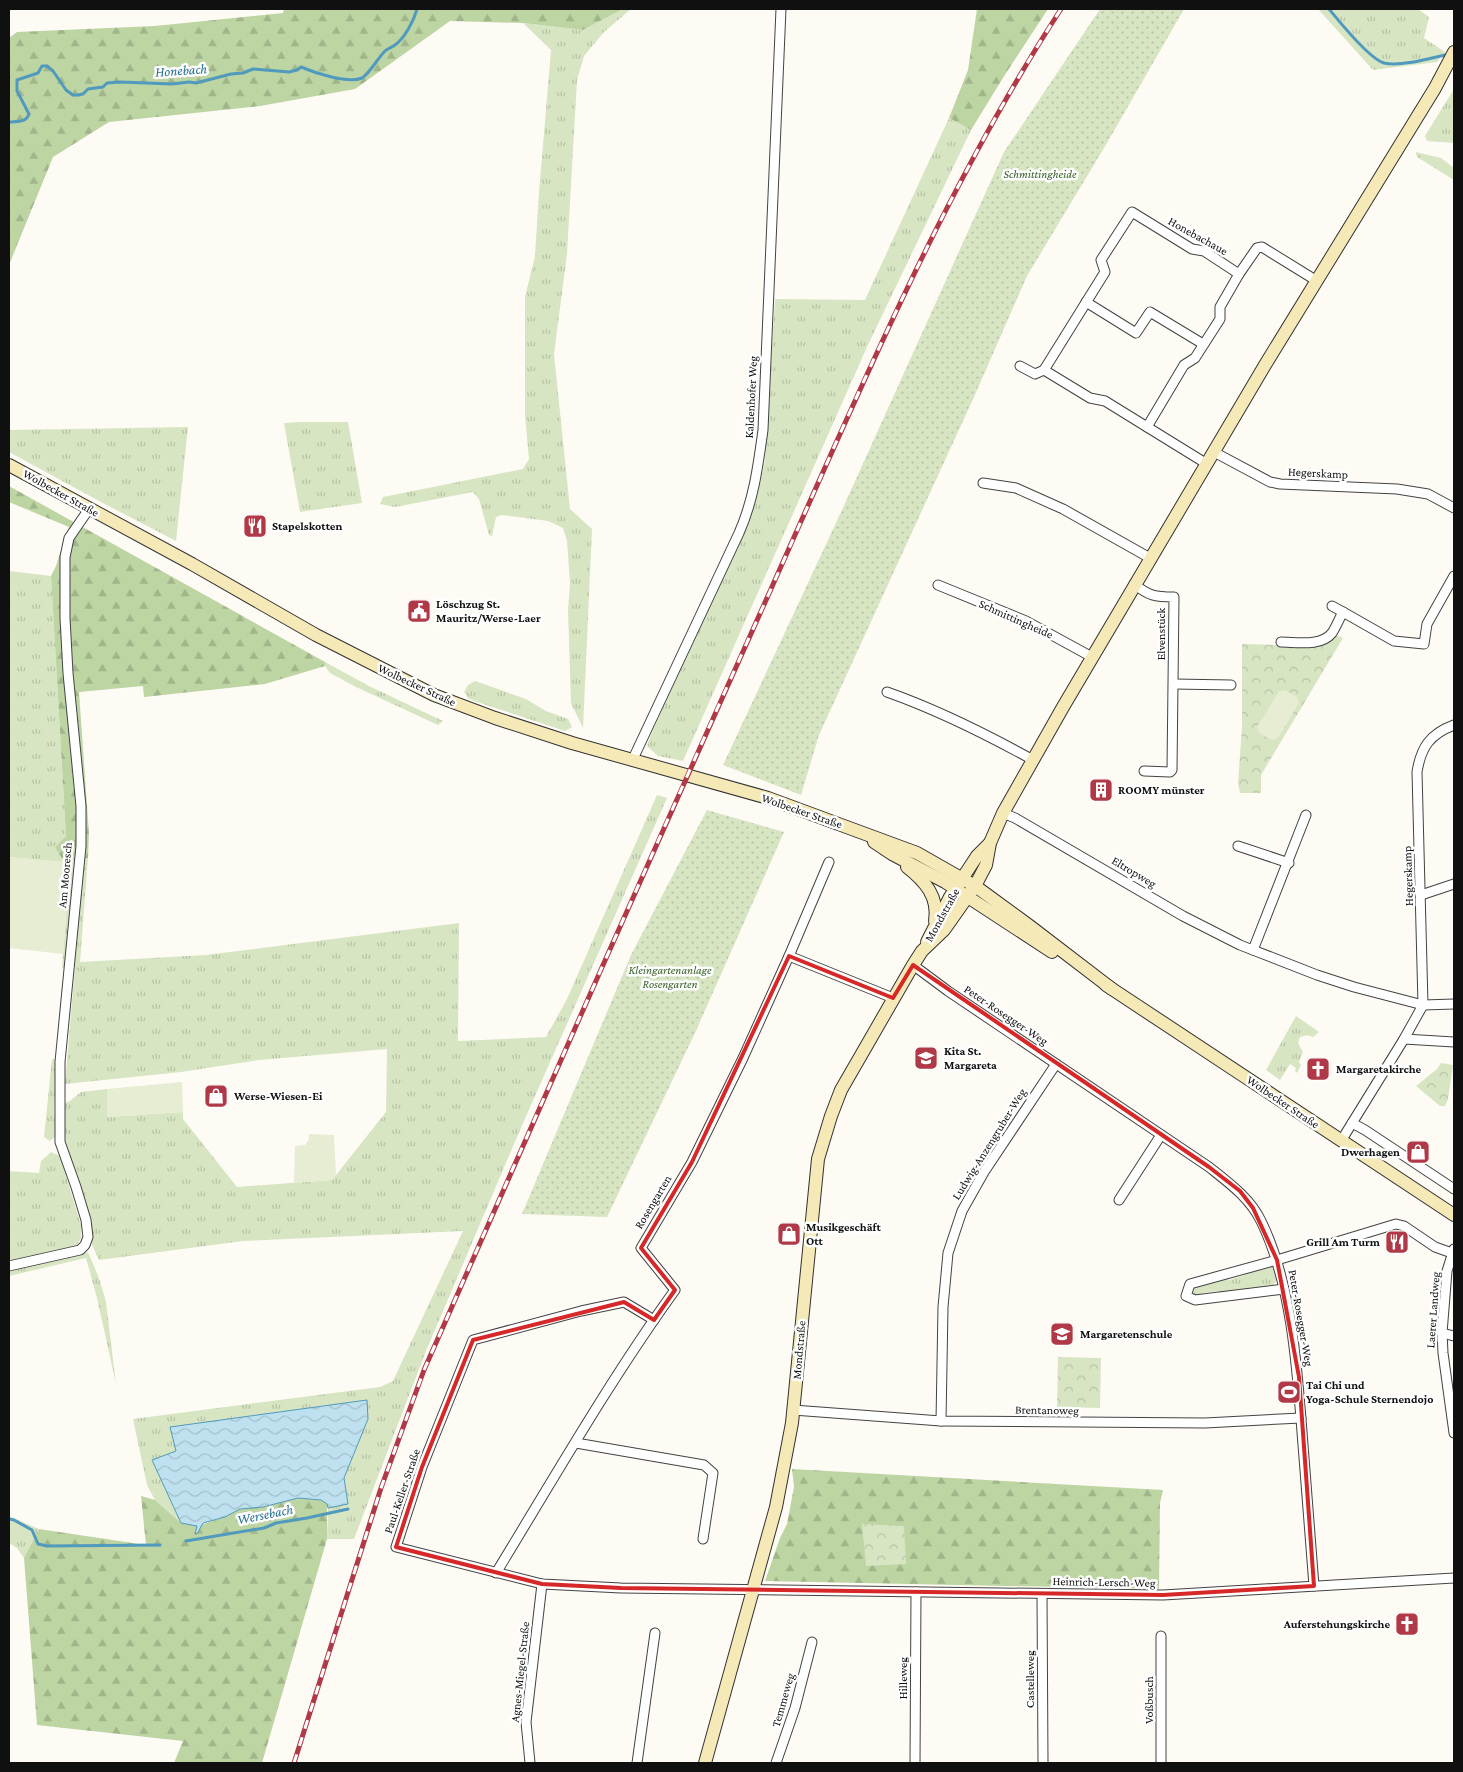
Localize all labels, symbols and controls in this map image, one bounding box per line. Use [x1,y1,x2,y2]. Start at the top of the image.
water label: Honebach [155,60,208,80]
park label: Schmittingheide [1003,167,1077,181]
street label: Honebachaue [1166,214,1230,258]
street label: Kaldenhofer Weg [742,355,760,439]
street label: Hegerskamp [1288,464,1348,482]
street label: Wolbecker Straße [21,466,101,520]
restaurant icon: Stapelskotten [242,513,268,539]
place label: Stapelskotten [272,519,342,533]
street label: Schmittingheide [977,596,1055,642]
place label: Löschzug St. Mauritz/Werse-Laer [436,597,541,625]
public building icon: Löschzug St. Mauritz/Werse-Laer [406,598,432,624]
street label: Elvenstück [1154,607,1168,660]
street label: Wolbecker Straße [376,661,458,709]
building icon: ROOMY münster [1088,777,1114,803]
place label: ROOMY münster [1118,783,1205,797]
street label: Wolbecker Straße [760,791,844,831]
street label: Am Mooresch [55,841,75,908]
street label: Hegerskamp [1400,846,1416,906]
street label: Eltropweg [1109,853,1159,891]
street label: Mondstraße [922,886,962,944]
park label: Kleingartenanlage Rosengarten [628,963,712,991]
street label: Peter-Rosegger-Weg [961,982,1051,1048]
place label: Kita St. Margareta [944,1044,997,1072]
school or university icon: Kita St. Margareta [913,1045,939,1071]
church icon: Margaretakirche [1305,1056,1331,1082]
place label: Margaretakirche [1336,1062,1422,1076]
street label: Wolbecker Straße [1244,1073,1322,1131]
shop icon: Werse-Wiesen-Ei [203,1083,229,1109]
street label: Ludwig-Anzengruber-Weg [949,1086,1029,1202]
place label: Werse-Wiesen-Ei [233,1089,323,1103]
shop icon: Dwerhagen [1405,1139,1431,1165]
place label: Dwerhagen [1341,1145,1400,1159]
street label: Rosengarten [632,1172,675,1231]
place label: Musikgeschäft Ott [806,1220,881,1248]
shop icon: Musikgeschäft Ott [776,1221,802,1247]
restaurant icon: Grill Am Turm [1384,1229,1410,1255]
place label: Grill Am Turm [1306,1235,1381,1249]
street label: Peter-Rosegger-Weg [1286,1268,1316,1368]
street label: Laerer Landweg [1423,1271,1443,1349]
street label: Mondstraße [789,1320,809,1380]
school or university icon: Margaretenschule [1049,1321,1075,1347]
place label: Margaretenschule [1080,1327,1173,1341]
place label: Tai Chi und Yoga-Schule Sternendojo [1306,1378,1433,1406]
sports icon: Tai Chi und Yoga-Schule Sternendojo [1276,1379,1302,1405]
street label: Brentanoweg [1015,1402,1079,1418]
street label: Paul-Keller-Straße [381,1447,423,1535]
water label: Wersebach [236,1501,294,1527]
street label: Heinrich-Lersch-Weg [1052,1574,1156,1590]
church icon: Auferstehungskirche [1394,1611,1420,1637]
place label: Auferstehungskirche [1283,1617,1390,1631]
street label: Agnes-Miegel-Straße [508,1621,532,1723]
street label: Castelleweg [1023,1650,1037,1708]
street label: Hilleweg [896,1657,910,1699]
street label: Temmeweg [769,1671,797,1729]
street label: Voßbusch [1142,1676,1156,1724]

